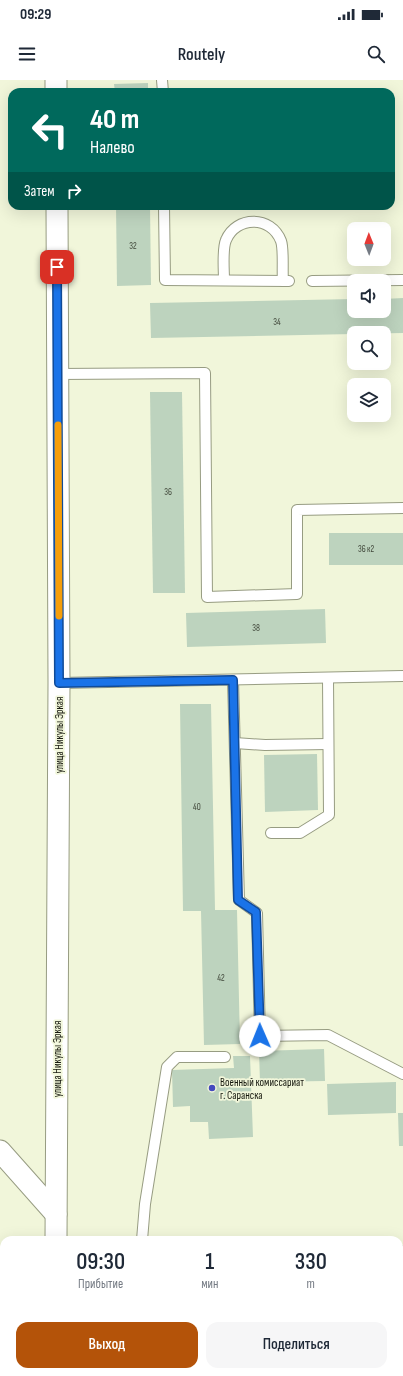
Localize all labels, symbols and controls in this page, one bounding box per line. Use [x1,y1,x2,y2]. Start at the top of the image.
text: 09:29 [20,5,51,24]
icon: menu [16,43,38,65]
icon: search [365,43,387,65]
text: Routely [178,44,225,65]
text: 40 m [90,103,139,136]
icon: left [24,104,76,156]
text: Налево [90,137,135,158]
icon: right [63,180,85,202]
text: Затем [24,182,55,201]
north arrow [347,222,391,266]
map controls [347,222,391,422]
house number: 32 [129,241,137,252]
pin [40,250,74,284]
icon: arrive [46,256,68,278]
button: sound [347,274,391,318]
house number: 34 [273,317,281,328]
button: search [347,326,391,370]
button: layers [347,378,391,422]
house number: 36 [164,487,172,498]
house number: 36 к2 [358,544,374,555]
house number: 38 [252,623,260,634]
street label: улица Никулы Эркая [53,697,66,773]
house number: 40 [193,802,201,813]
house number: 42 [217,973,225,984]
position arrow [239,1015,281,1057]
street label: улица Никулы Эркая [51,1021,64,1097]
place label: Военный комиссариат г. Саранска [220,1076,304,1102]
marker: Военный комиссариат г. Саранска [207,1083,217,1093]
text: 09:30 [76,1247,125,1276]
text: 1 [205,1247,214,1276]
text: 330 [295,1247,327,1276]
text: Прибытие [78,1276,123,1292]
text: мин [201,1276,218,1292]
text: m [307,1276,315,1292]
button: Выход [16,1322,198,1368]
button: Поделиться [206,1322,387,1368]

